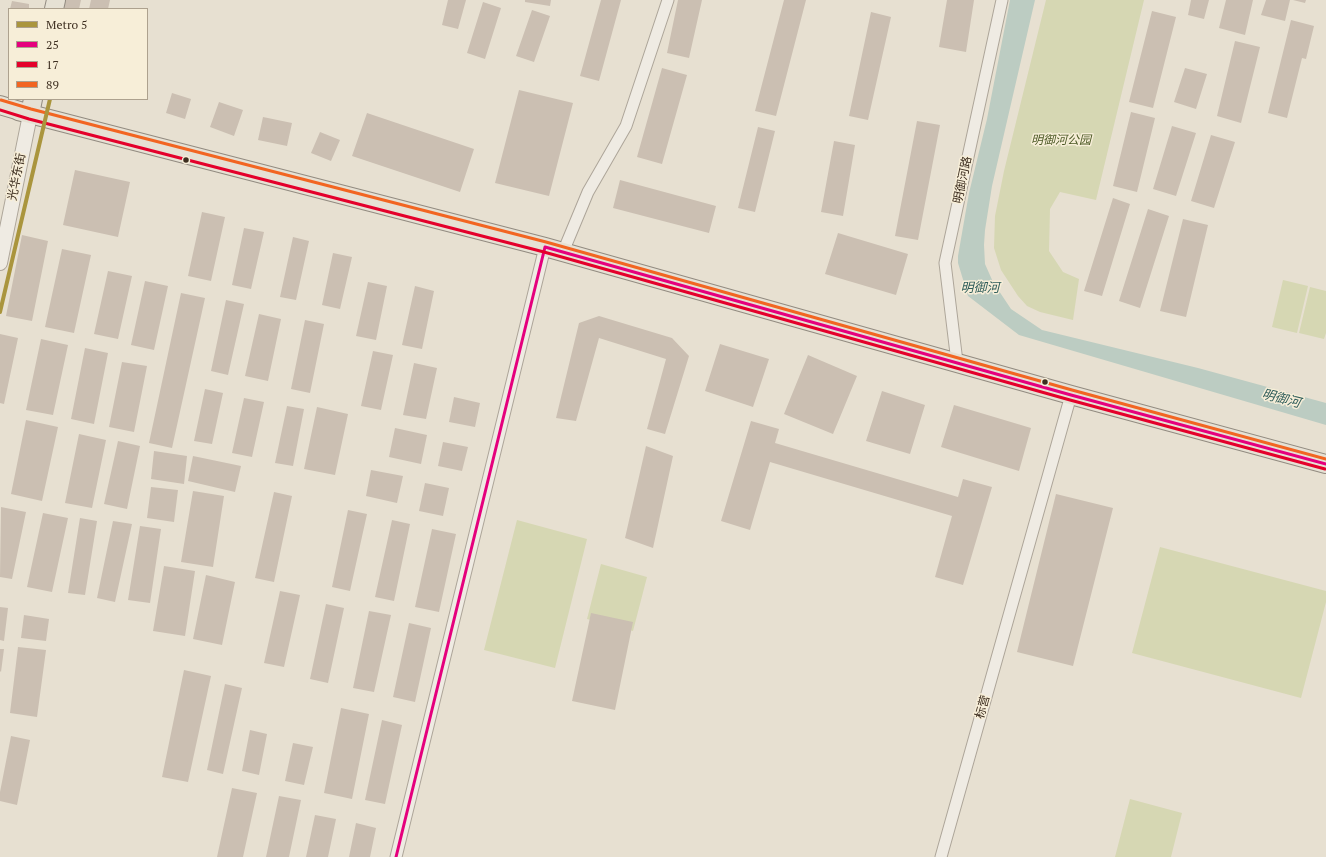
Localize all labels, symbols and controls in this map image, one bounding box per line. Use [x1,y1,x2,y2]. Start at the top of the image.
legend [8,8,148,100]
text: Metro 5 [46,17,87,32]
text: 25 [46,37,59,52]
text: 17 [46,57,59,72]
text: 89 [46,77,59,92]
park label: 明御河公园 [1031,134,1091,148]
street label: 光华东街 [5,152,29,202]
unlabelled marker [181,155,191,165]
street label: 明御河路 [951,155,975,205]
water label: 明御河 [961,280,999,296]
unlabelled marker [1040,377,1050,387]
water label: 明御河 [1260,387,1302,411]
street label: 标营 [973,693,993,721]

